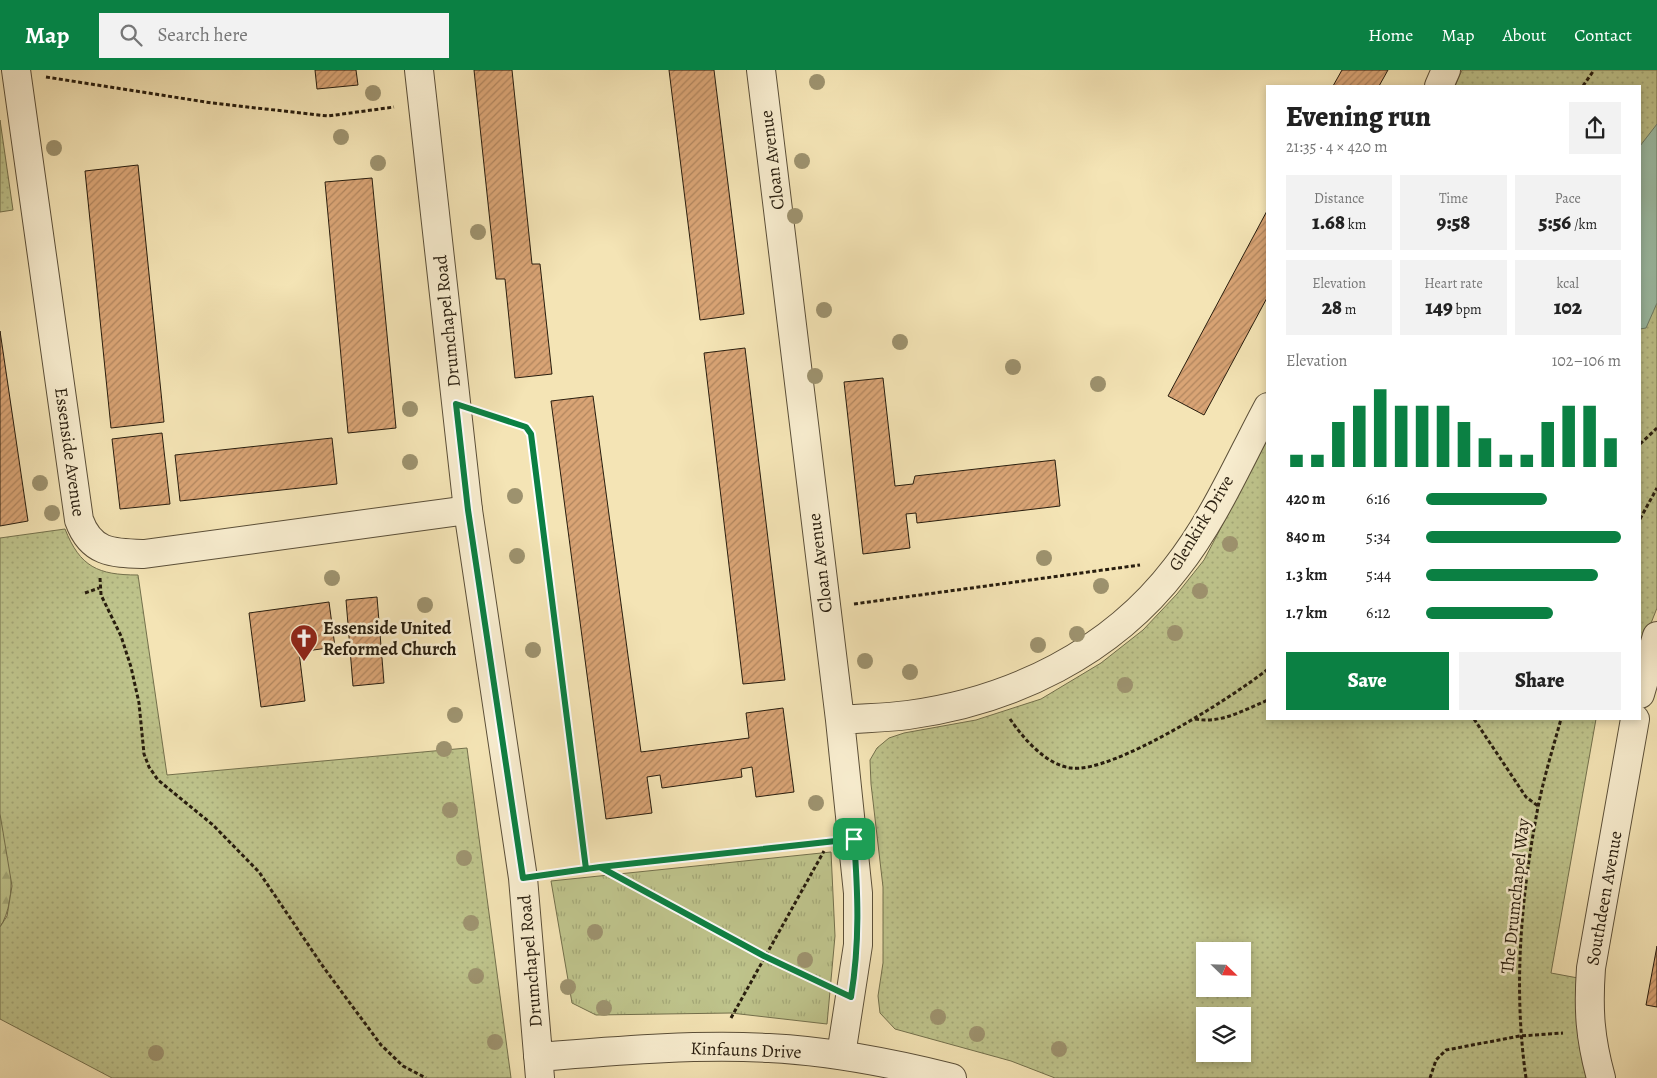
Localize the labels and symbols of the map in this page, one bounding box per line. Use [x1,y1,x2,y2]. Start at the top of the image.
street label: Cloan Avenue [754,109,790,211]
street label: Drumchapel Road [428,253,466,388]
street label: Essenside Avenue [49,386,91,518]
street label: Glenkirk Drive [1163,471,1239,575]
street label: Cloan Avenue [802,512,838,614]
place label: Essenside United Reformed Church [323,616,457,661]
church icon: Essenside United Reformed Church [289,623,319,662]
street label: The Drumchapel Way [1495,816,1535,975]
pin [833,818,875,860]
street label: Southdeen Avenue [1580,829,1628,967]
street label: Drumchapel Road [512,893,548,1028]
north arrow [1196,942,1251,998]
street label: Kinfauns Drive [690,1036,802,1064]

